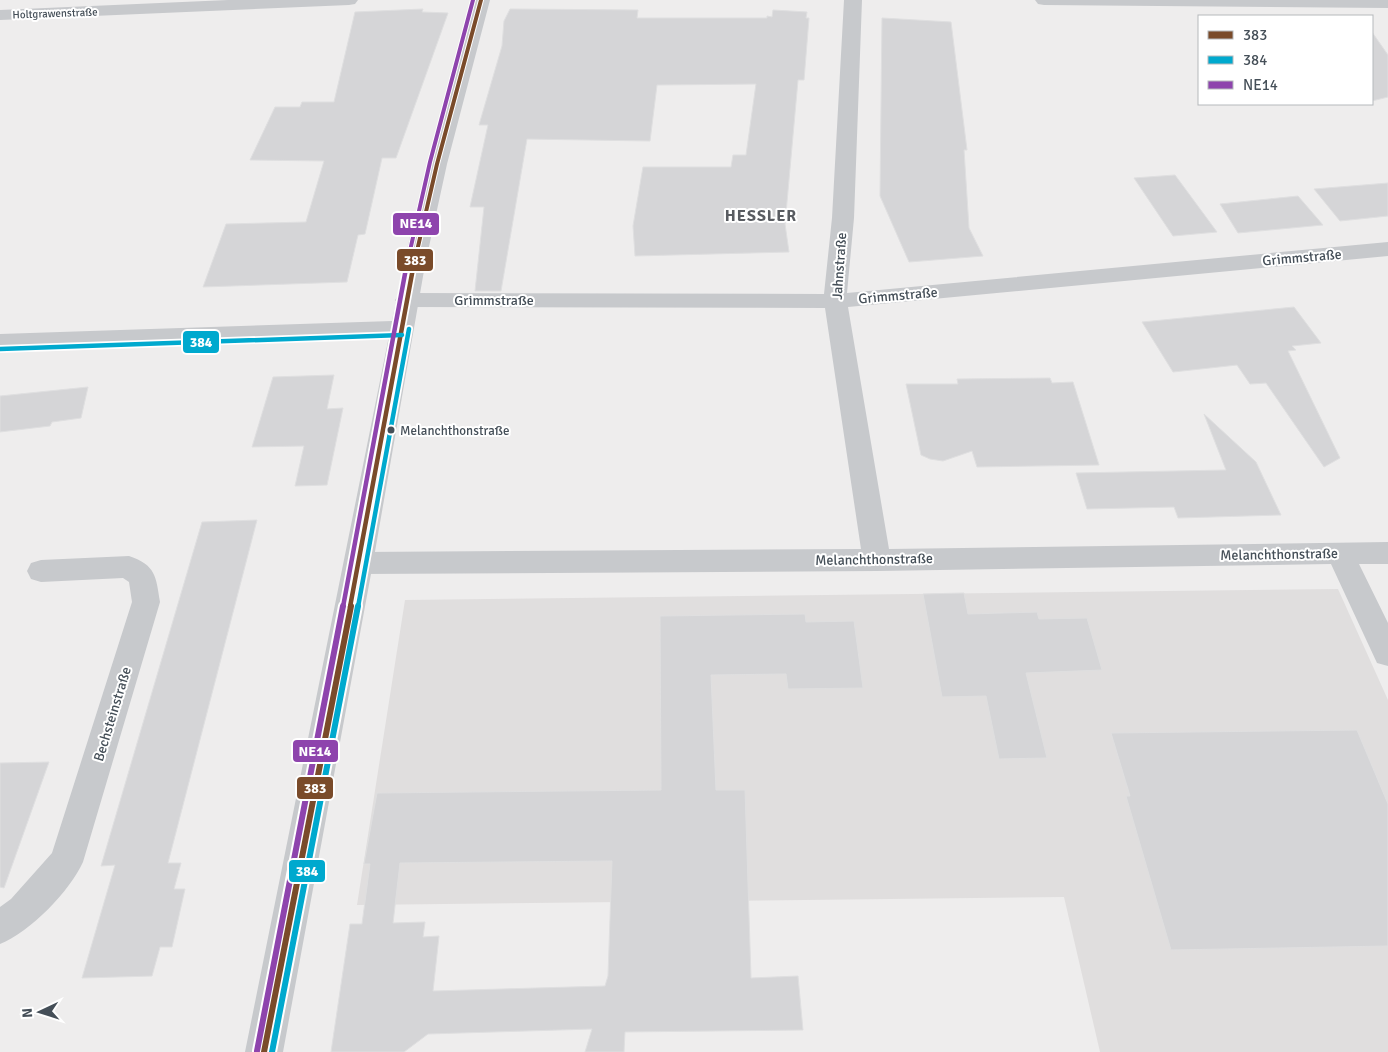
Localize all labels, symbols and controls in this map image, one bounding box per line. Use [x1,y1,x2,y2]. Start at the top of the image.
street label: Holtgrawenstraße [12,6,98,21]
legend [1198,15,1373,105]
text: 383 [1243,26,1267,44]
text: 384 [1243,51,1267,69]
text: NE14 [1243,76,1278,94]
district label: HESSLER [725,206,797,226]
line badge: NE14 [392,212,440,236]
text: NE14 [400,215,433,232]
street label: Jahnstraße [829,232,850,300]
street label: Grimmstraße [1262,246,1342,269]
line badge: 383 [396,248,434,272]
text: 383 [404,252,426,269]
street label: Grimmstraße [858,284,938,307]
street label: Grimmstraße [454,292,534,309]
line badge: 384 [182,330,220,354]
text: 384 [190,334,213,351]
place label: Melanchthonstraße [400,423,509,439]
marker: Melanchthonstraße [386,425,396,435]
street label: Melanchthonstraße [1220,545,1338,564]
street label: Melanchthonstraße [815,550,933,569]
street label: Bechsteinstraße [90,665,135,763]
line badge: NE14 [292,739,339,763]
text: NE14 [299,743,332,760]
line badge: 383 [296,776,334,800]
text: 383 [304,780,326,797]
line badge: 384 [288,859,326,883]
text: 384 [296,863,319,880]
north arrow [15,987,65,1037]
text: N [19,1007,36,1018]

